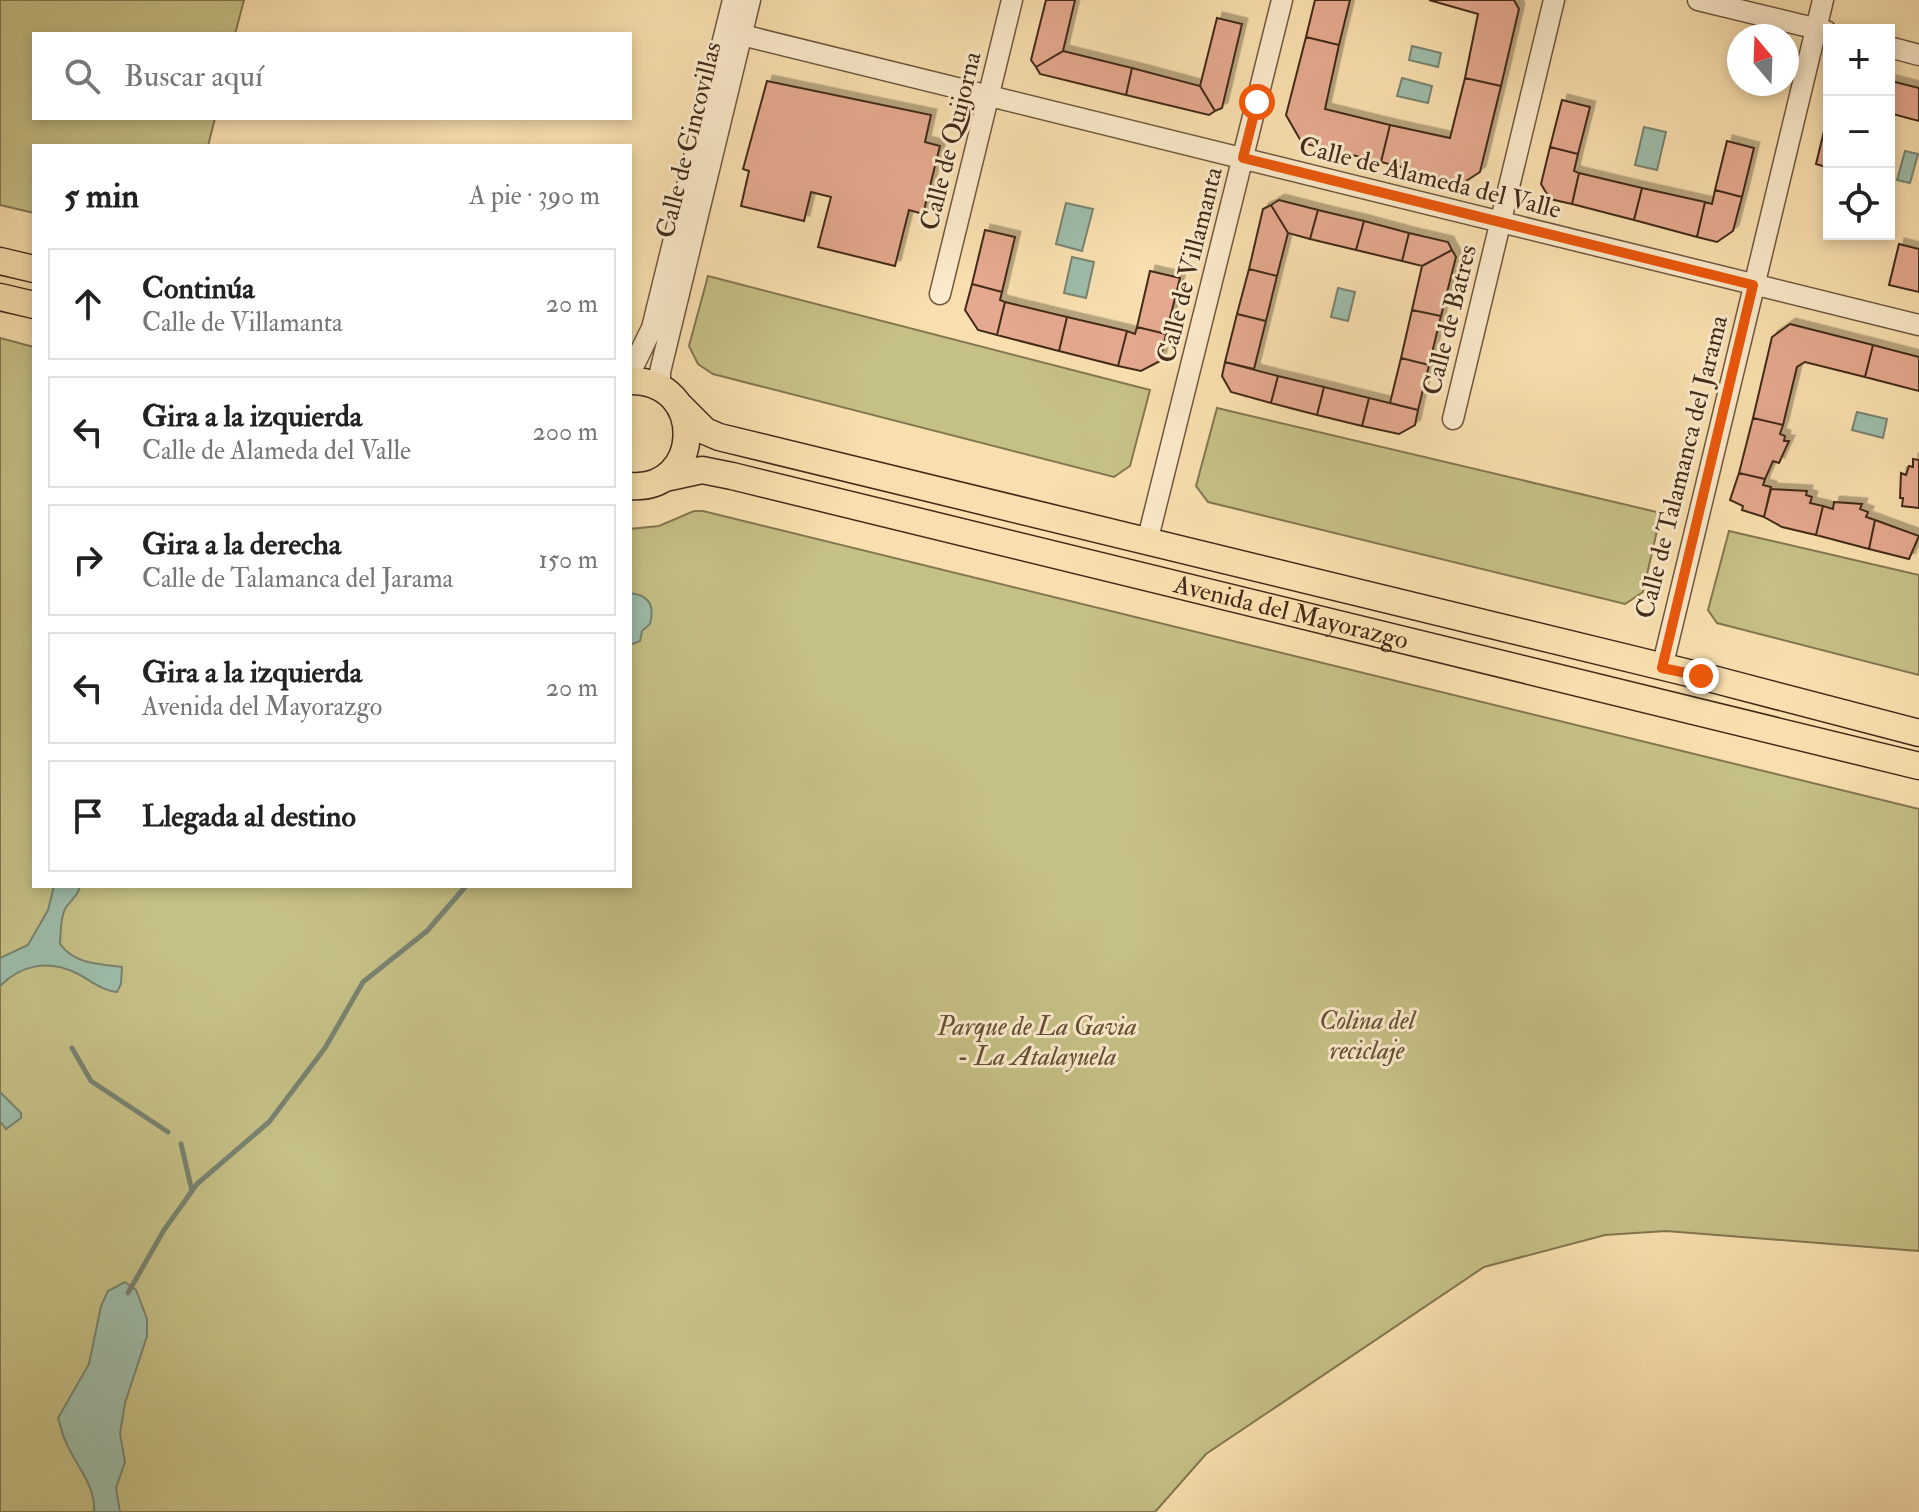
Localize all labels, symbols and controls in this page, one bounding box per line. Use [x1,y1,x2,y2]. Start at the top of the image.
north arrow [1727,24,1799,96]
map controls [1823,24,1895,240]
button: + [1823,24,1895,96]
search box [32,32,632,120]
street label: Calle de Cincovillas [649,38,729,241]
street label: Calle de Quijorna [913,48,989,234]
icon: search [60,54,104,98]
text: Buscar aquí [124,58,263,95]
route start [1239,84,1275,120]
button: − [1823,96,1895,168]
street label: Calle de Alameda del Valle [1296,130,1564,226]
street label: Calle de Villamanta [1150,163,1230,366]
button: locate [1823,168,1895,240]
text: 5 min [64,175,139,218]
text: A pie · 390 m [469,180,600,212]
street label: Calle de Batres [1416,241,1484,399]
text: Continúa [142,270,255,307]
icon: ahead [66,282,110,326]
text: 20 m [546,288,598,320]
text: Calle de Villamanta [142,307,343,339]
street label: Calle de Talamanca del Jarama [1629,312,1735,622]
text: Gira a la izquierda [142,398,362,435]
icon: left [66,410,110,454]
text: 200 m [533,416,598,448]
text: Calle de Alameda del Valle [142,435,411,467]
text: Gira a la derecha [142,526,341,563]
icon: right [66,538,110,582]
text: 150 m [539,544,598,576]
text: Calle de Talamanca del Jarama [142,563,453,595]
street label: Avenida del Mayorazgo [1170,568,1412,657]
text: Gira a la izquierda [142,654,362,691]
route end [1683,658,1719,694]
icon: left [66,666,110,710]
text: 20 m [546,672,598,704]
text: Avenida del Mayorazgo [142,691,382,723]
icon: arrive [66,794,110,838]
text: Llegada al destino [142,798,356,835]
park label: Colina del reciclaje [1319,1005,1417,1067]
park label: Parque de La Gavia - La Atalayuela [936,1011,1137,1073]

